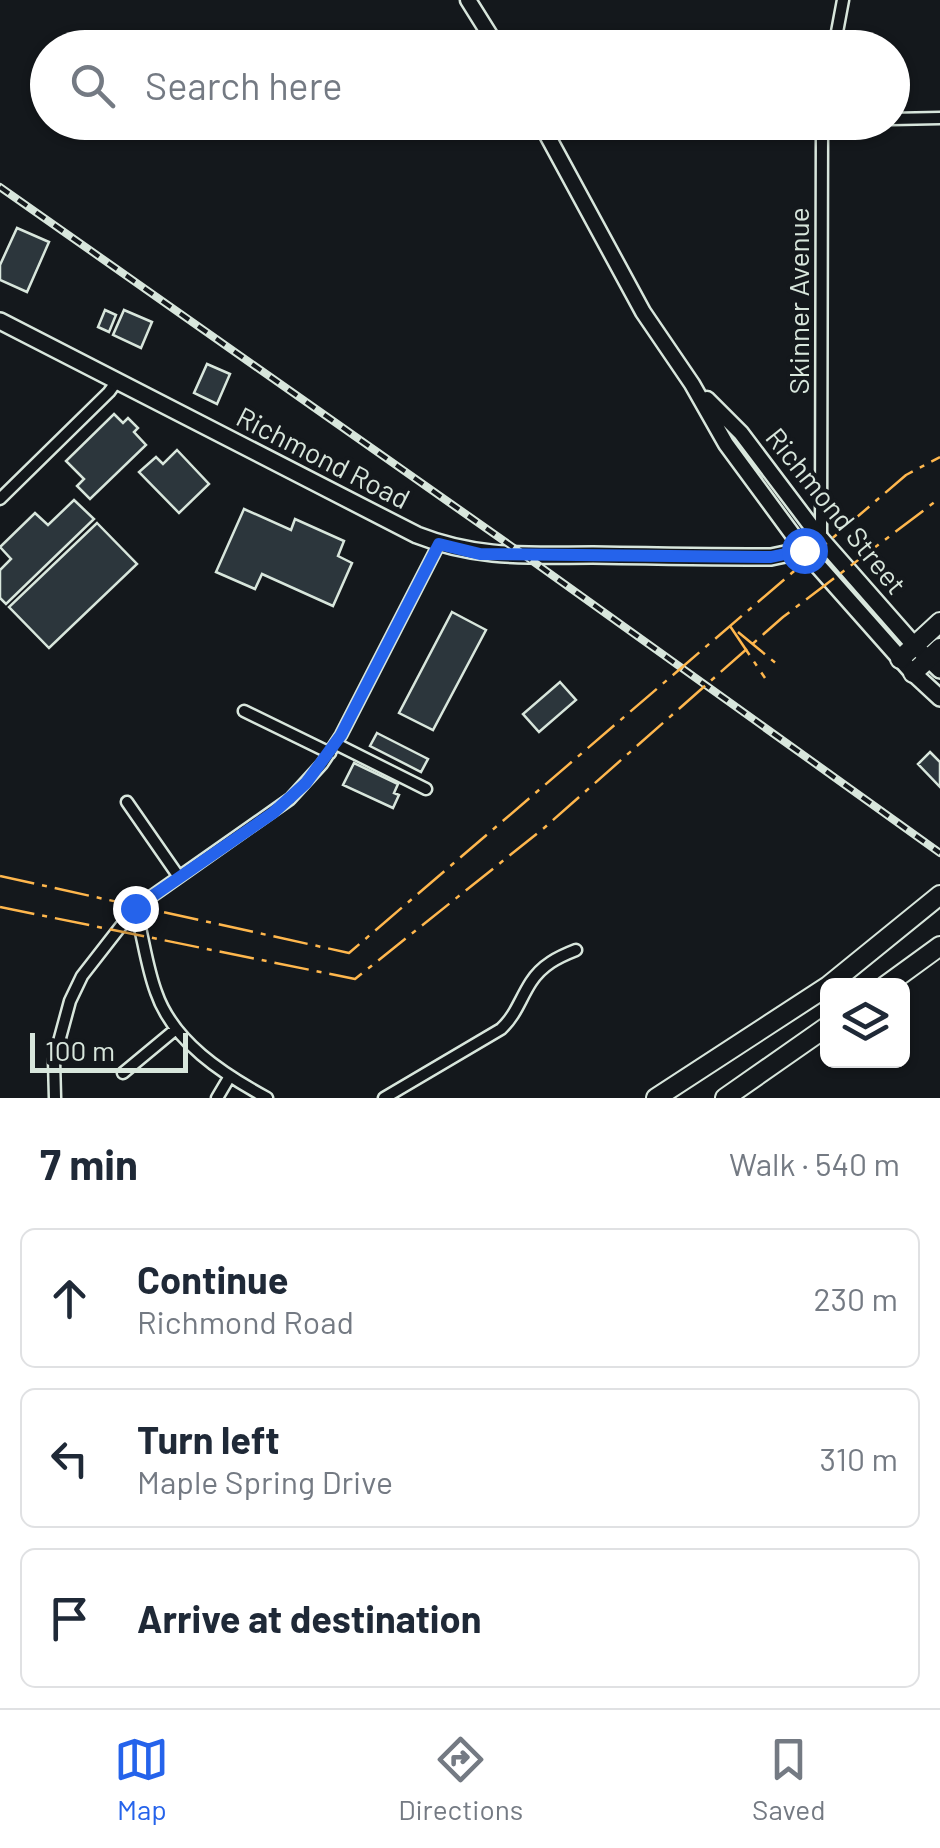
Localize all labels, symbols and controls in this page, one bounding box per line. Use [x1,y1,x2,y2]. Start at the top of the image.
search box [30,30,910,140]
icon: search [65,58,120,113]
text: Search here [145,62,343,108]
street label: Skinner Avenue [781,207,815,395]
street label: Richmond Road [231,399,416,515]
street label: Richmond Street [759,420,914,600]
route start [782,528,828,574]
route end [113,886,159,932]
map controls [820,978,910,1068]
button: layers [820,978,910,1068]
scale bar [30,1028,188,1072]
text: 100 m [45,1033,115,1067]
text: 7 min [40,1138,138,1188]
text: Walk · 540 m [729,1144,900,1182]
text: Continue [137,1256,288,1302]
icon: ahead [42,1271,97,1326]
text: 230 m [814,1279,898,1317]
text: Richmond Road [137,1302,354,1340]
text: Turn left [137,1416,280,1462]
icon: left [42,1431,97,1486]
text: 310 m [820,1439,898,1477]
text: Maple Spring Drive [137,1462,393,1500]
icon: arrive [42,1591,97,1646]
text: Arrive at destination [137,1595,482,1641]
tab: Map [114,1732,169,1826]
tab: Directions [398,1732,523,1826]
tab: Saved [752,1732,826,1826]

